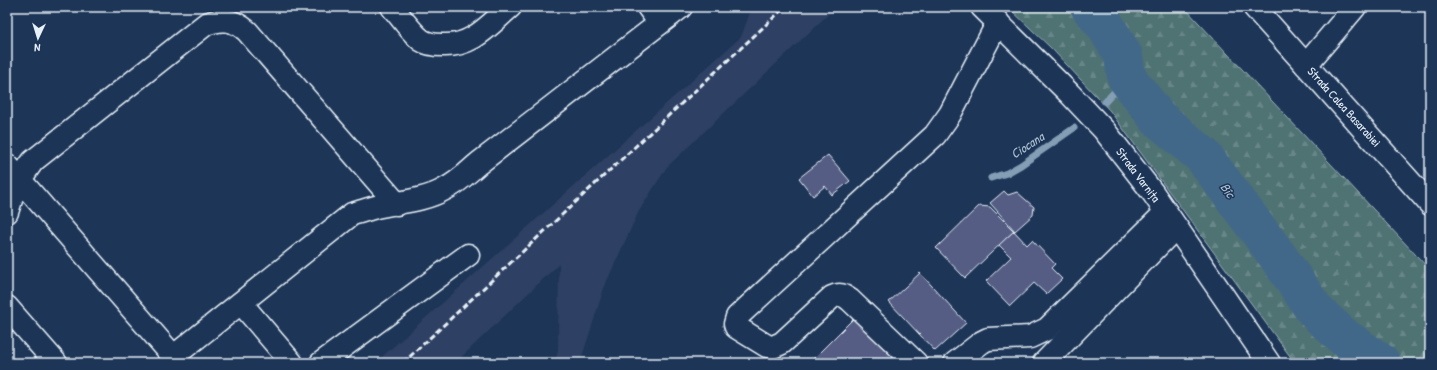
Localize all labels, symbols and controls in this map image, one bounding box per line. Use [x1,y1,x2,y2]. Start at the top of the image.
north arrow [18,18,58,58]
text: N [34,41,41,55]
street label: Strada Calea Basarabiei [1304,63,1385,150]
water label: Ciocana [1007,127,1049,162]
street label: Strada Varnița [1112,144,1165,206]
water label: Bîc [1216,179,1241,203]

